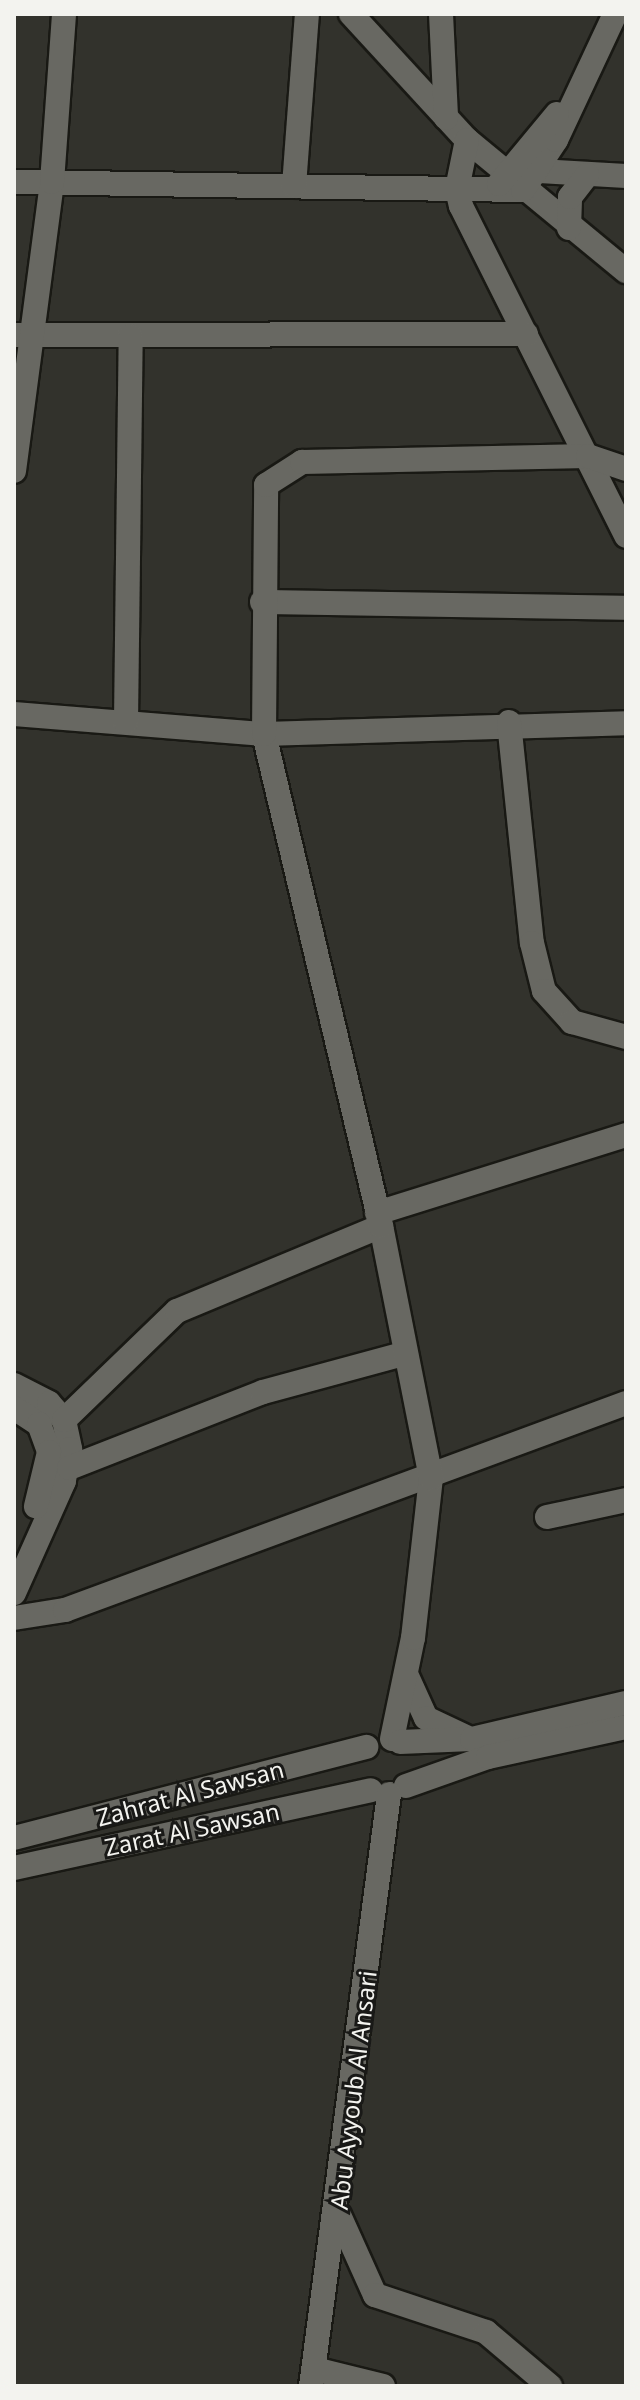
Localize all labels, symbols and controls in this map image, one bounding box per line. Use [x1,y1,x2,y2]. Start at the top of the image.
street label: Zahrat Al Sawsan [93,1754,287,1832]
street label: Zarat Al Sawsan [102,1796,282,1862]
street label: Abu Ayyoub Al Ansari [324,1969,382,2211]

